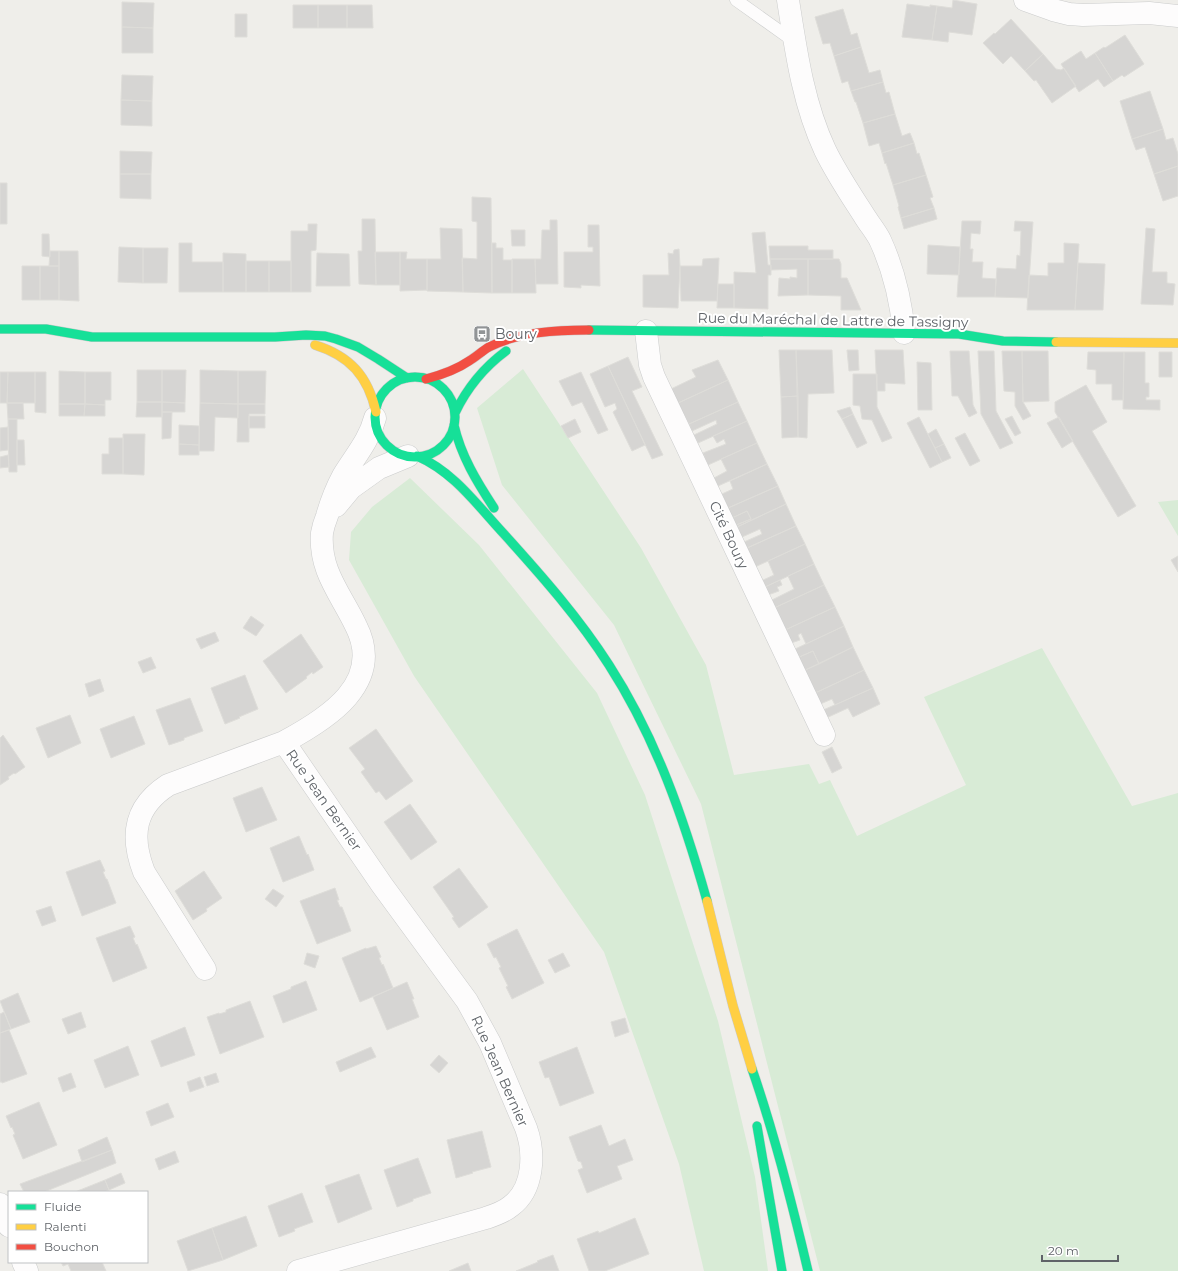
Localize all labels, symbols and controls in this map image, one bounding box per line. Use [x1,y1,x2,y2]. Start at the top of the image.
street label: Rue du Maréchal de Lattre de Tassigny [697,309,969,331]
bus stop icon: Boury [472,324,492,344]
place label: Boury [495,325,537,343]
street label: Cité Boury [705,498,753,572]
street label: Rue Jean Bernier [282,746,366,855]
street label: Rue Jean Bernier [467,1012,533,1130]
legend [8,1191,148,1263]
text: Fluide [44,1199,82,1214]
text: Ralenti [44,1219,86,1234]
scale bar [1042,1237,1118,1263]
text: Bouchon [44,1239,99,1254]
text: 20 m [1048,1243,1079,1258]

